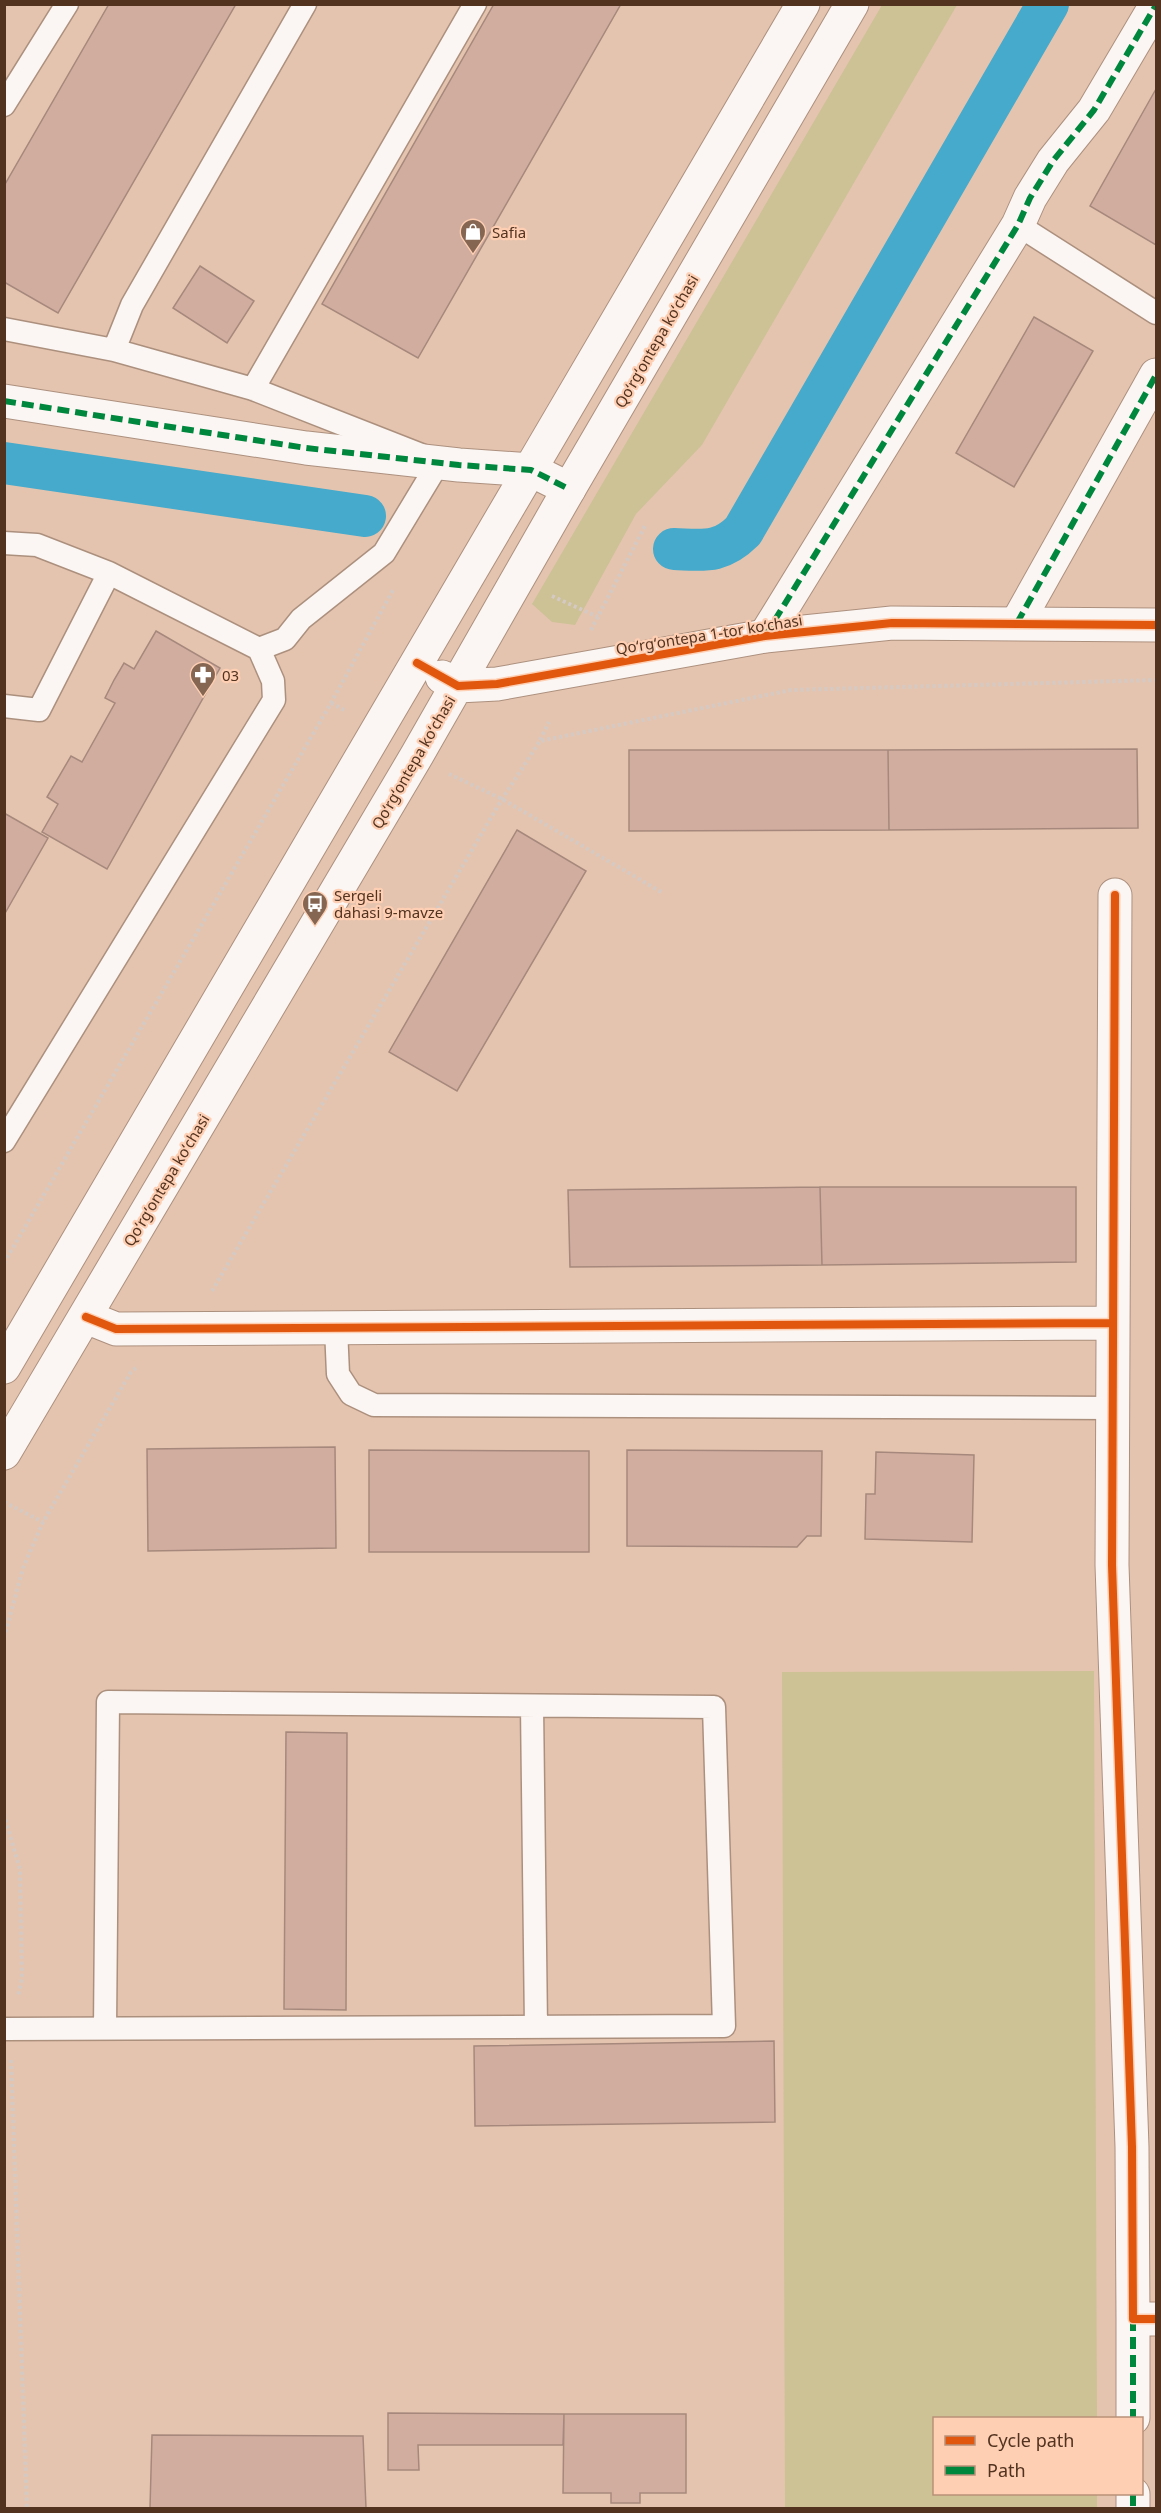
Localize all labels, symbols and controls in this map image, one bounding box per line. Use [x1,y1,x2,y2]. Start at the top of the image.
shop icon: Safia [458,217,488,255]
place label: Safia [492,222,526,242]
street label: Qoʻrgʻontepa koʻchasi [610,271,702,411]
street label: Qoʻrgʻontepa 1-tor koʻchasi [614,609,804,659]
pharmacy icon: 03 [188,660,218,698]
place label: 03 [222,665,239,685]
street label: Qoʻrgʻontepa koʻchasi [367,692,459,832]
place label: Sergeli dahasi 9-mavze [334,885,443,922]
bus stop icon: Sergeli dahasi 9-mavze [300,889,330,927]
street label: Qoʻrgʻontepa koʻchasi [119,1110,213,1250]
legend [933,2417,1143,2495]
text: Cycle path [987,2428,1074,2452]
text: Path [987,2458,1026,2482]

